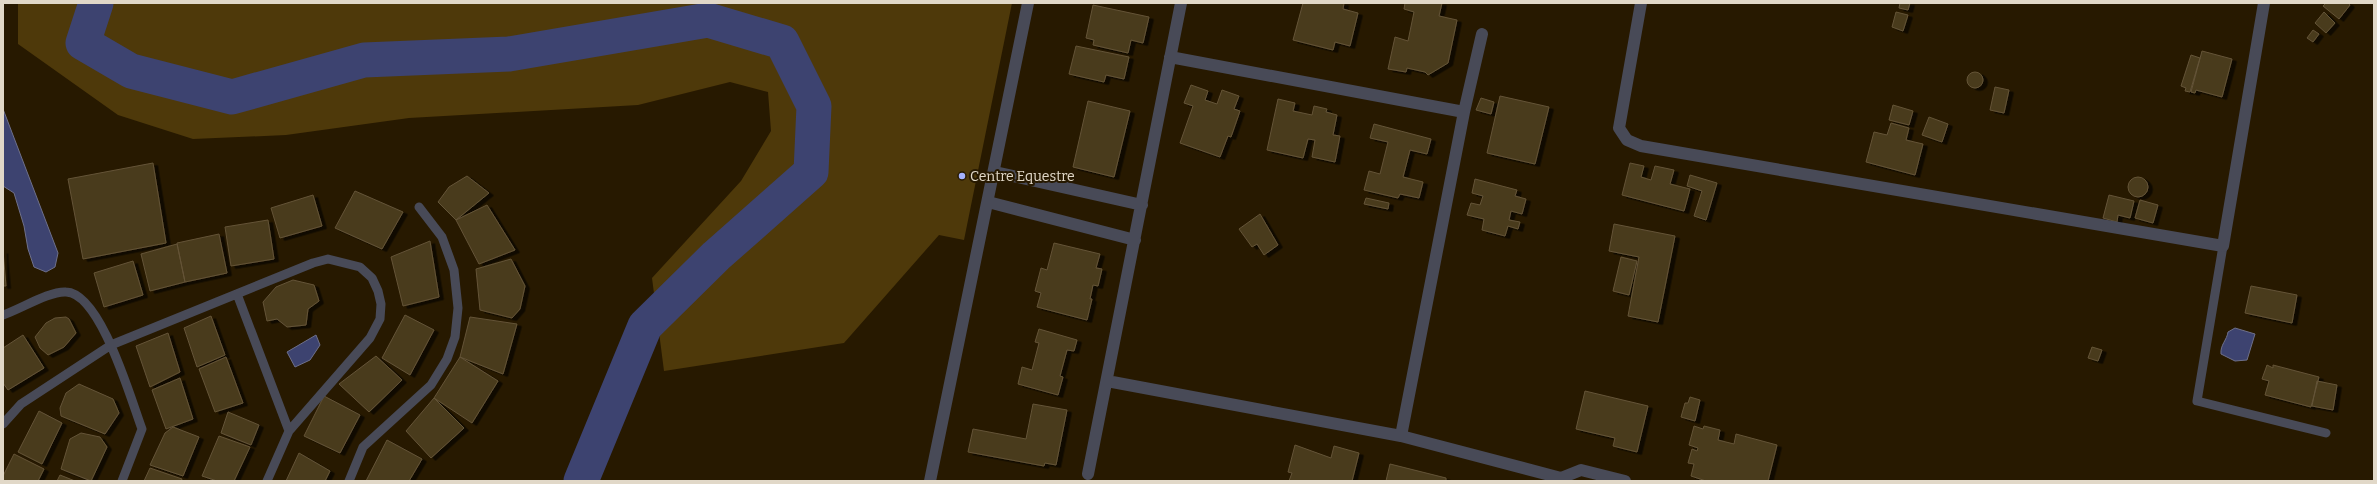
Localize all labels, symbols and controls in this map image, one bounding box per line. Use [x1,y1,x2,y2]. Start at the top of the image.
place label: Centre Equestre [970,168,1075,185]
marker: Centre Equestre [957,171,967,181]

